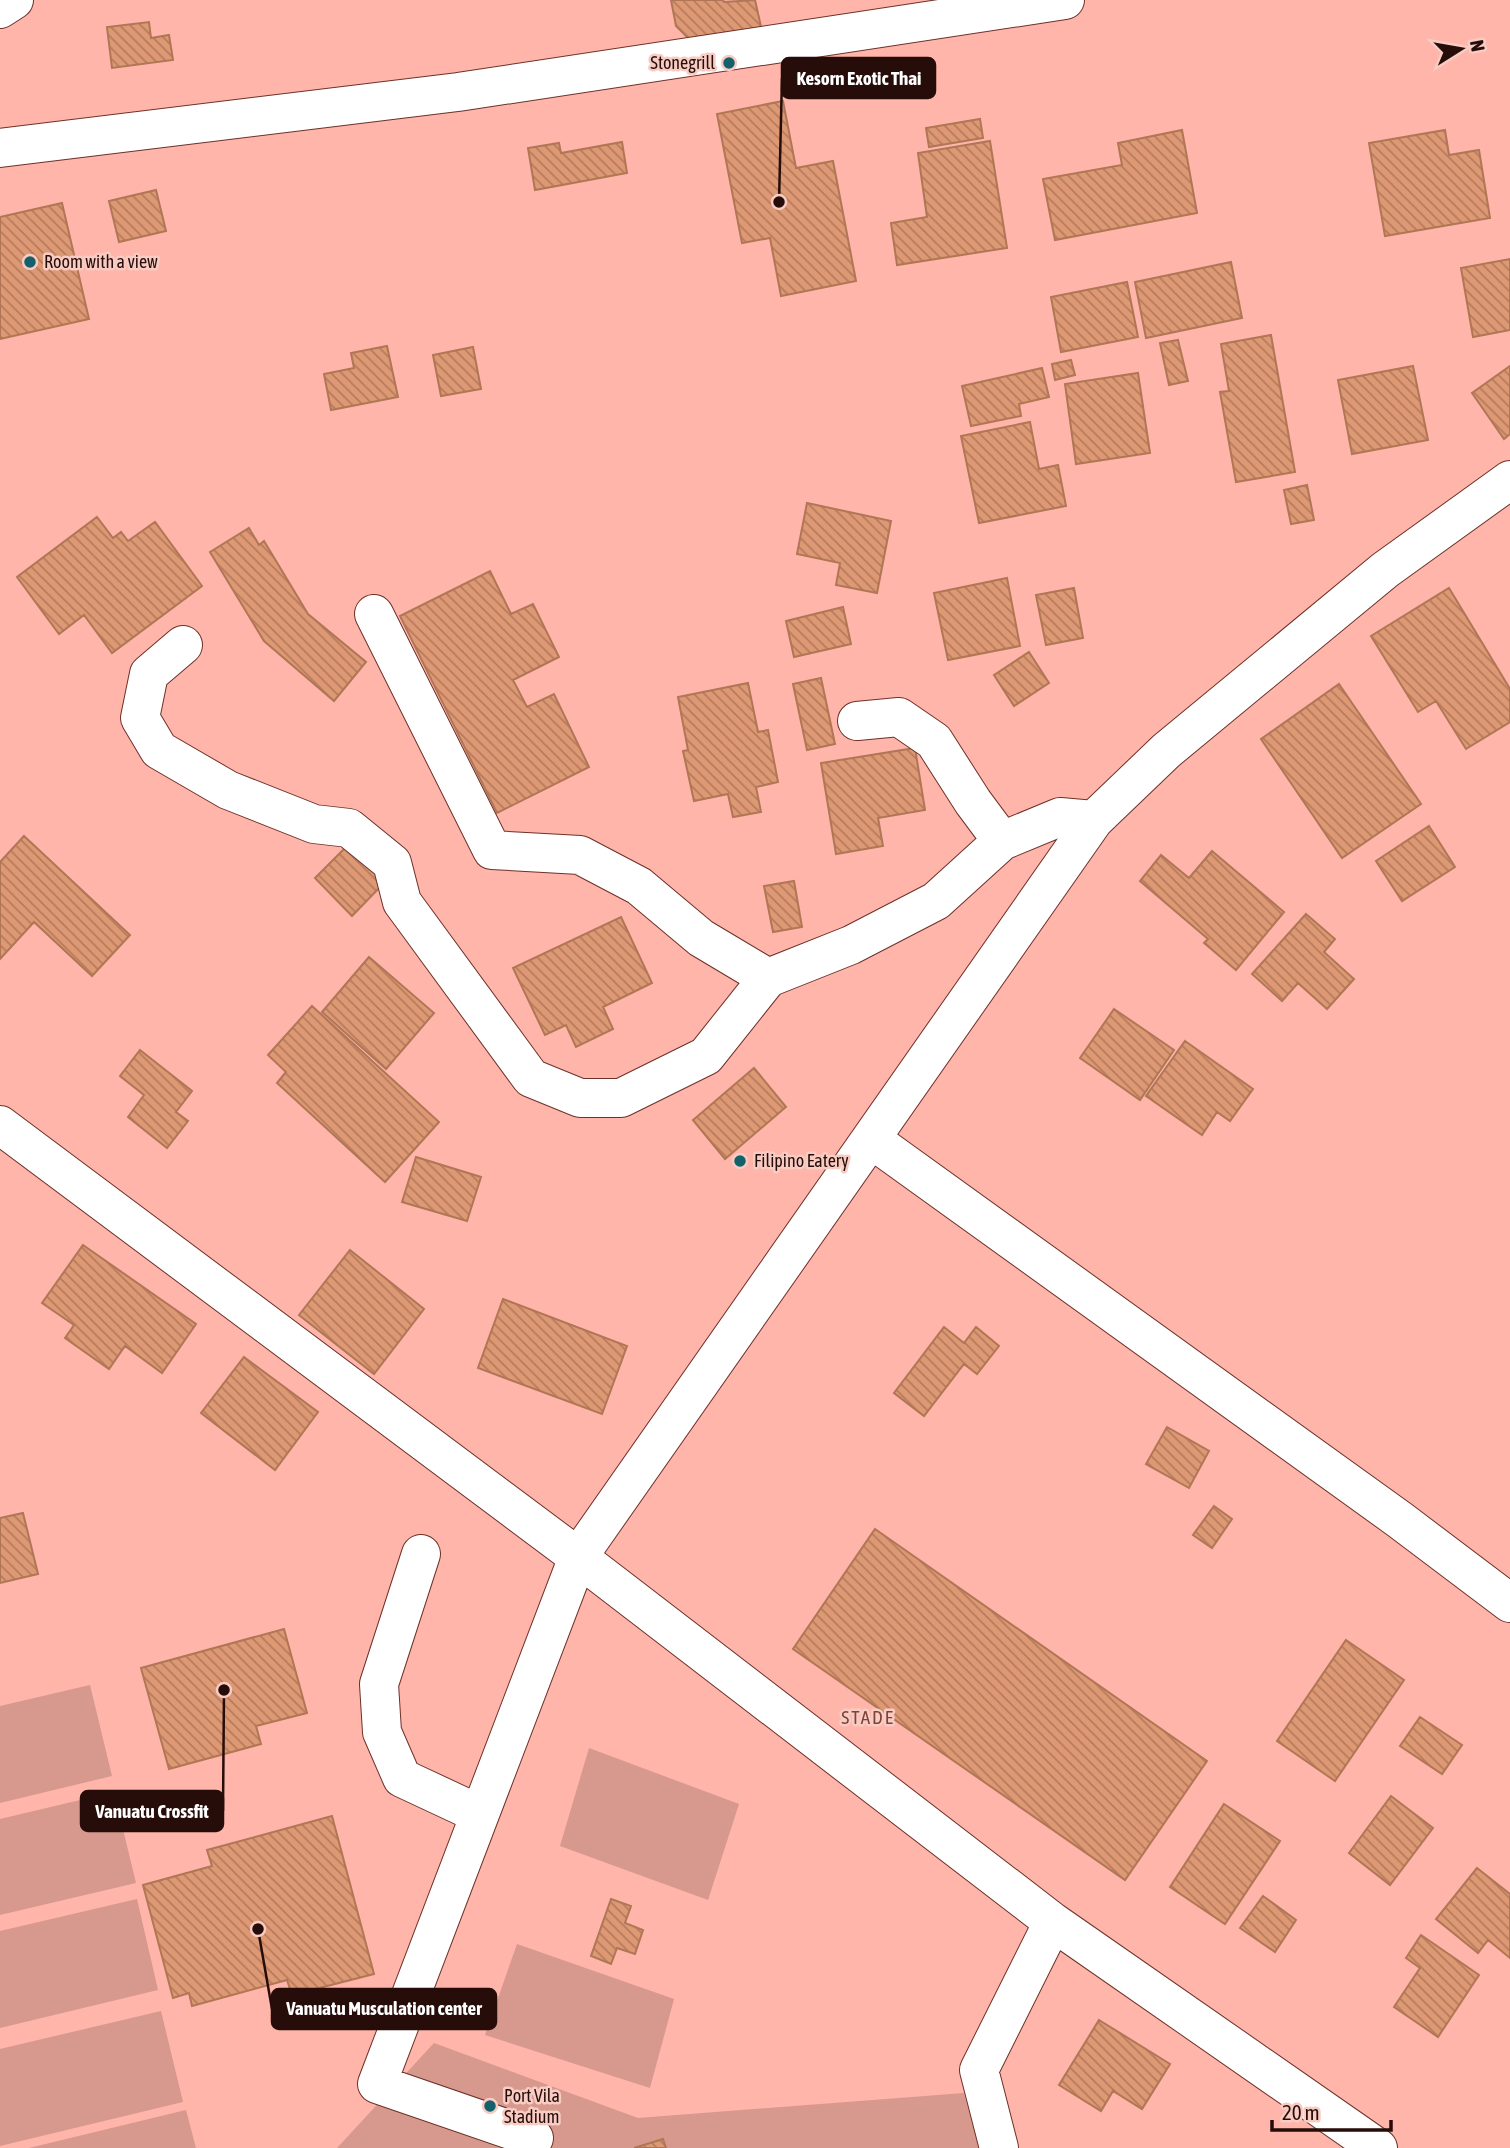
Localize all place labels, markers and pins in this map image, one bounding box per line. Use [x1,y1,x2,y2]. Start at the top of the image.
place label: Stonegrill [650,52,715,73]
marker: Stonegrill [721,55,737,71]
callout: Kesorn Exotic Thai [782,58,935,98]
place label: Room with a view [44,251,158,272]
marker: Room with a view [22,254,38,270]
place label: Filipino Eatery [754,1150,849,1171]
marker: Filipino Eatery [732,1153,748,1169]
callout: Vanuatu Crossfit [81,1791,223,1831]
callout: Vanuatu Musculation center [272,1989,496,2029]
place label: Port Vila Stadium [504,2085,560,2127]
marker: Port Vila Stadium [482,2098,498,2114]

